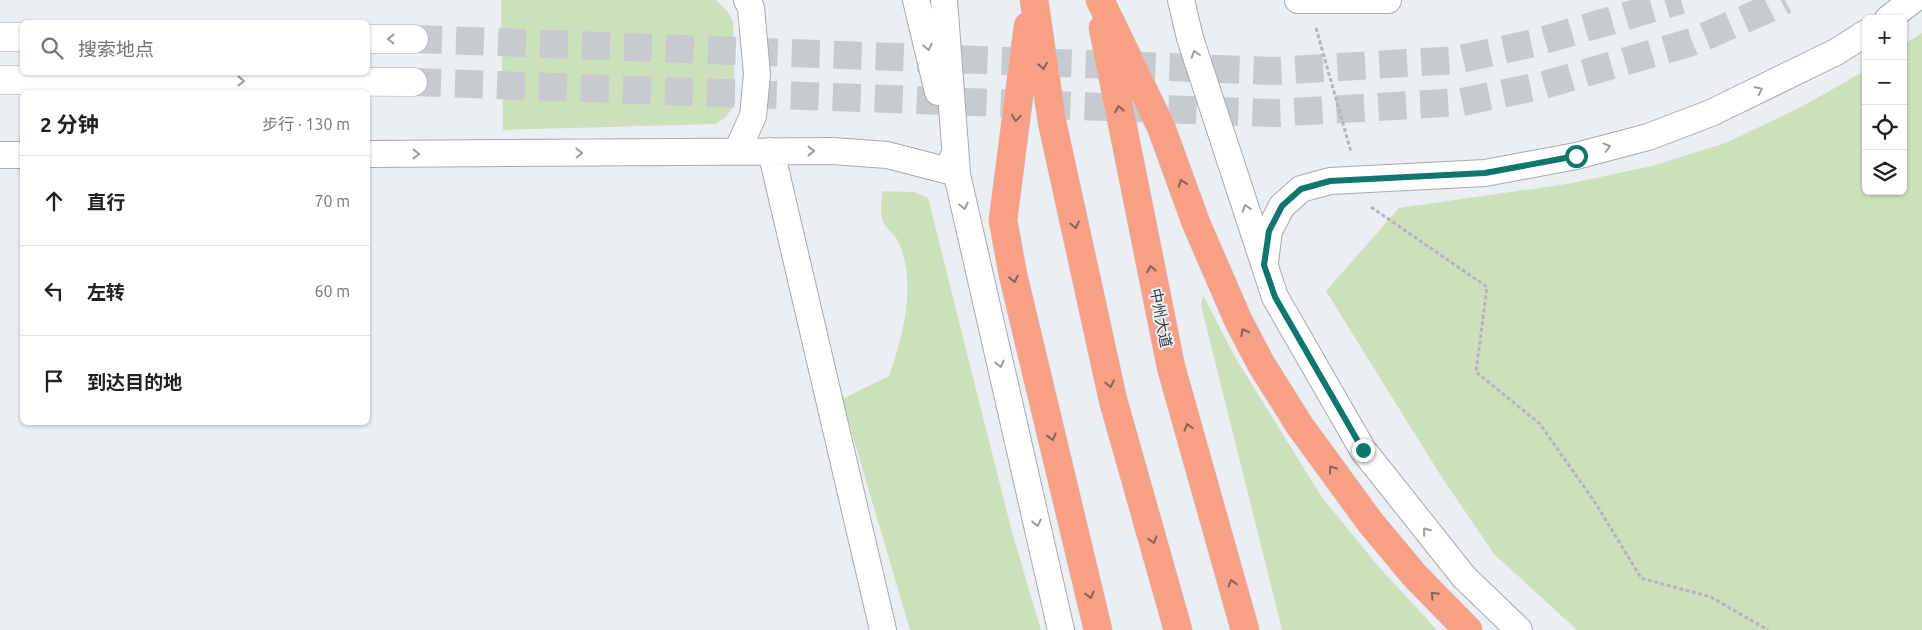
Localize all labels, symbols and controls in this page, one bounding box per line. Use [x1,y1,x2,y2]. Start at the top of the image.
map controls [1862,15,1907,195]
button: + [1862,15,1907,60]
search box [20,20,370,75]
icon: search [38,34,66,62]
one-way arrow [387,34,394,44]
text: 搜索地点 [78,38,154,60]
one-way arrow [922,43,932,52]
one-way arrow [1191,50,1201,58]
button: − [1862,60,1907,105]
one-way arrow [1038,61,1048,70]
one-way arrow [238,76,245,86]
one-way arrow [1754,86,1763,97]
one-way arrow [1115,105,1125,114]
button: locate [1862,105,1907,150]
text: 2 分钟 [40,112,99,136]
one-way arrow [1012,113,1022,122]
text: 步行 · 130 m [262,115,350,133]
one-way arrow [1603,143,1611,153]
route start [1565,145,1588,168]
one-way arrow [808,146,815,156]
one-way arrow [575,148,583,158]
one-way arrow [412,149,420,159]
button: layers [1862,150,1907,195]
one-way arrow [1178,179,1188,187]
icon: ahead [40,187,68,215]
text: 直行 [87,191,125,213]
text: 70 m [314,192,350,210]
one-way arrow [958,201,969,210]
one-way arrow [1241,204,1251,213]
one-way arrow [1069,220,1079,229]
one-way arrow [1146,264,1157,273]
one-way arrow [1008,274,1019,283]
icon: left [40,277,68,305]
text: 左转 [87,281,125,303]
text: 60 m [314,282,350,300]
street label: 中州大道 [1147,287,1175,349]
one-way arrow [1241,329,1251,338]
one-way arrow [994,360,1005,369]
icon: arrive [40,367,68,395]
text: 到达目的地 [87,371,182,393]
one-way arrow [1104,379,1114,388]
one-way arrow [1183,423,1193,431]
one-way arrow [1046,432,1057,441]
route end [1352,439,1375,462]
one-way arrow [1329,466,1337,475]
one-way arrow [1031,518,1042,527]
one-way arrow [1422,527,1431,536]
one-way arrow [1147,536,1157,544]
one-way arrow [1227,580,1237,588]
one-way arrow [1084,590,1095,599]
one-way arrow [1431,592,1440,601]

